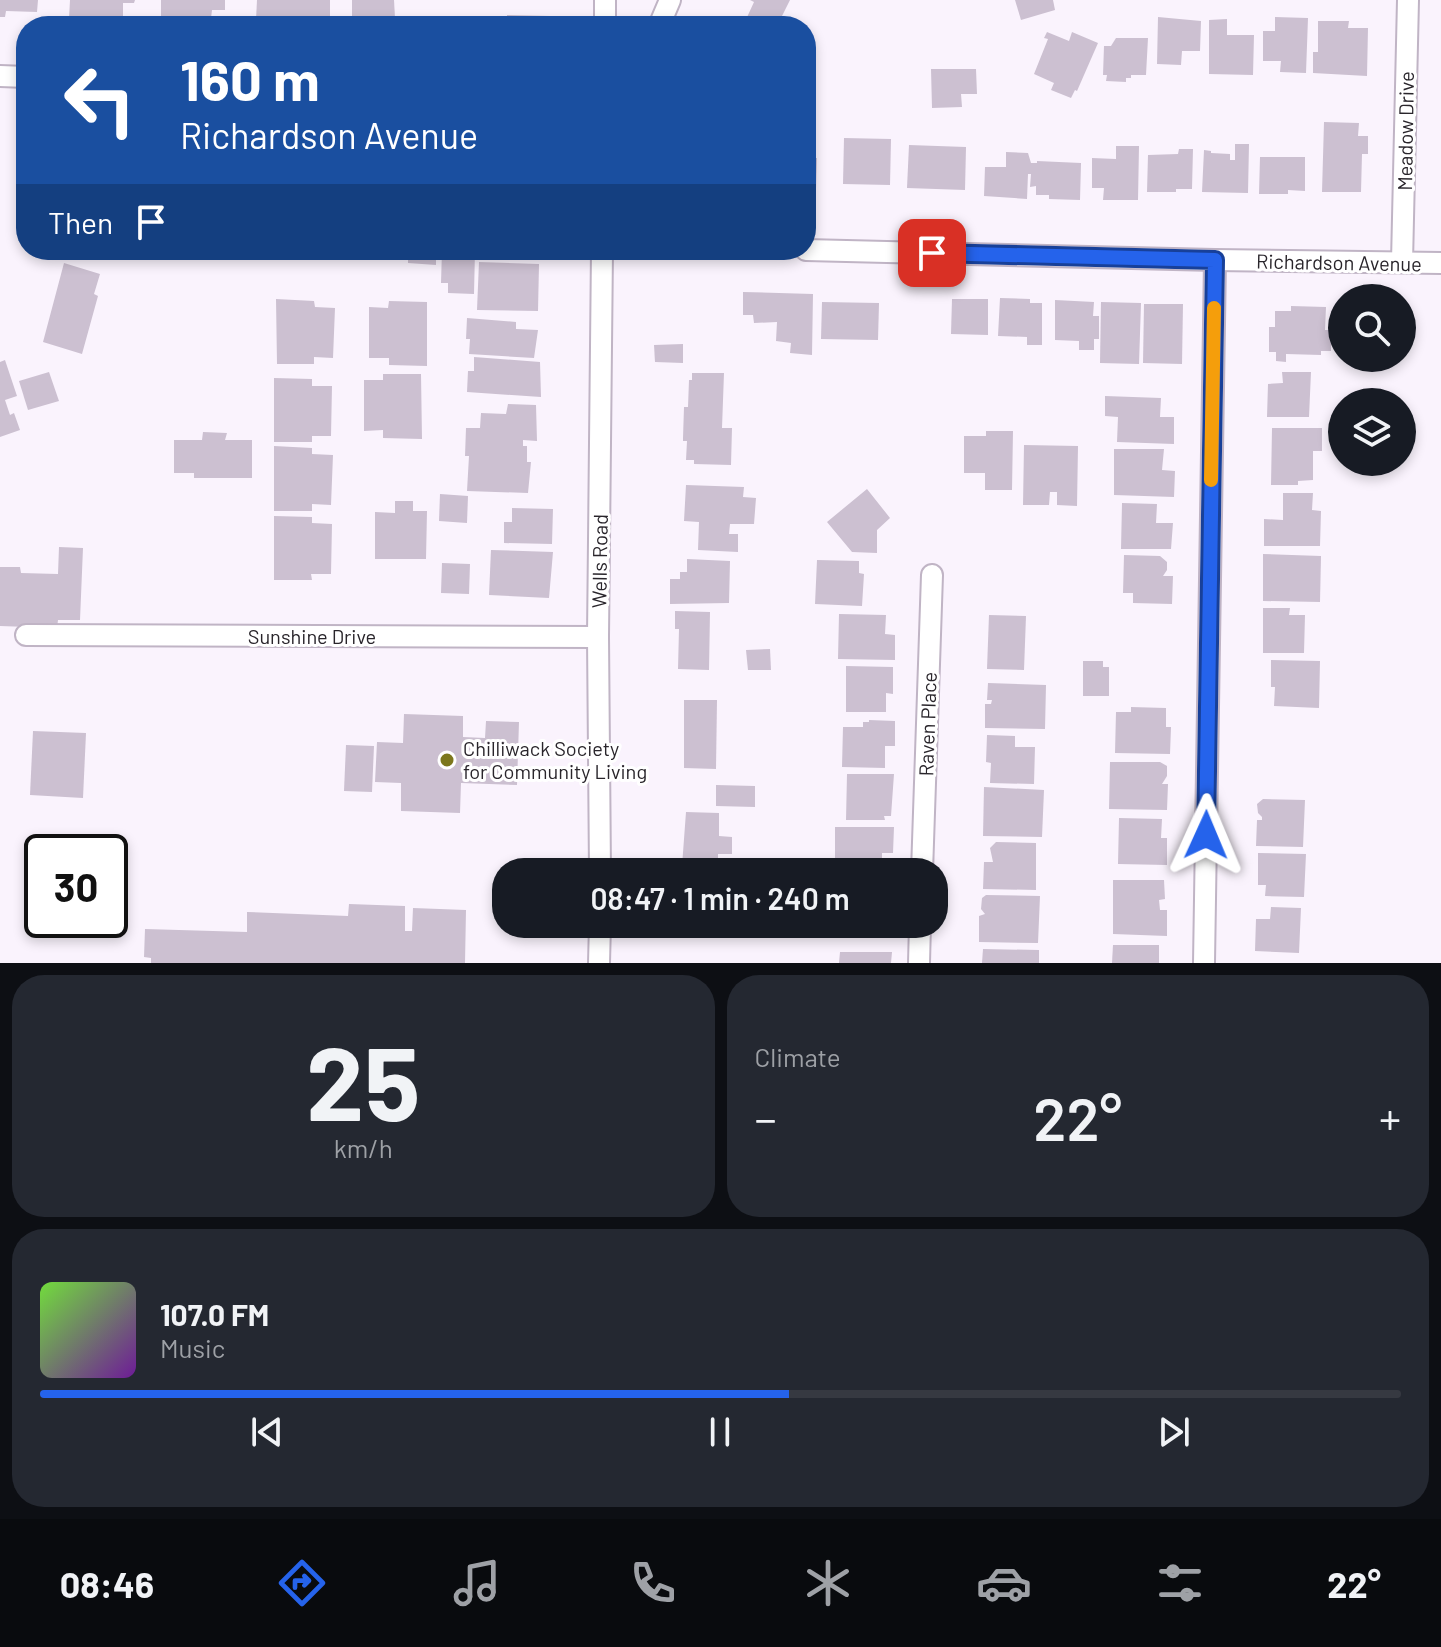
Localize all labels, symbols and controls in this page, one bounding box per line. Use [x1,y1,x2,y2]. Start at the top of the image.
text: 160 m [180,45,320,112]
icon: left [48,48,152,152]
street label: Meadow Drive [1392,71,1418,191]
text: Richardson Avenue [180,113,478,156]
icon: arrive [129,200,173,244]
text: Then [48,204,113,240]
pin [898,219,966,287]
icon: arrive [910,231,954,275]
street label: Richardson Avenue [1256,249,1422,275]
map controls [1328,284,1416,476]
button: search [1328,284,1416,372]
button: layers [1328,388,1416,476]
street label: Wells Road [586,514,612,608]
street label: Sunshine Drive [248,624,376,648]
street label: Raven Place [913,671,941,777]
place label: Chilliwack Society for Community Living [463,736,647,783]
marker: Chilliwack Society for Community Living [438,751,456,769]
position arrow [1164,793,1248,877]
speed limit sign: 30 [24,834,128,938]
text: 08:47 · 1 min · 240 m [590,880,850,916]
text: 25 [306,1017,420,1142]
text: Climate [755,1041,841,1072]
text: 22° [1033,1081,1122,1153]
text: − [755,1091,777,1144]
text: + [1379,1091,1401,1144]
text: km/h [334,1132,393,1163]
text: 107.0 FM [160,1296,269,1332]
text: Music [160,1332,225,1363]
icon: previous [245,1410,289,1454]
icon: pause [698,1410,742,1454]
icon: next [1152,1410,1196,1454]
icon: directions [274,1555,330,1611]
icon: music [449,1555,505,1611]
icon: phone [625,1555,681,1611]
icon: climate [800,1555,856,1611]
icon: car [976,1555,1032,1611]
icon: filters [1152,1555,1208,1611]
text: 08:46 [60,1562,154,1605]
text: 22° [1327,1562,1381,1605]

